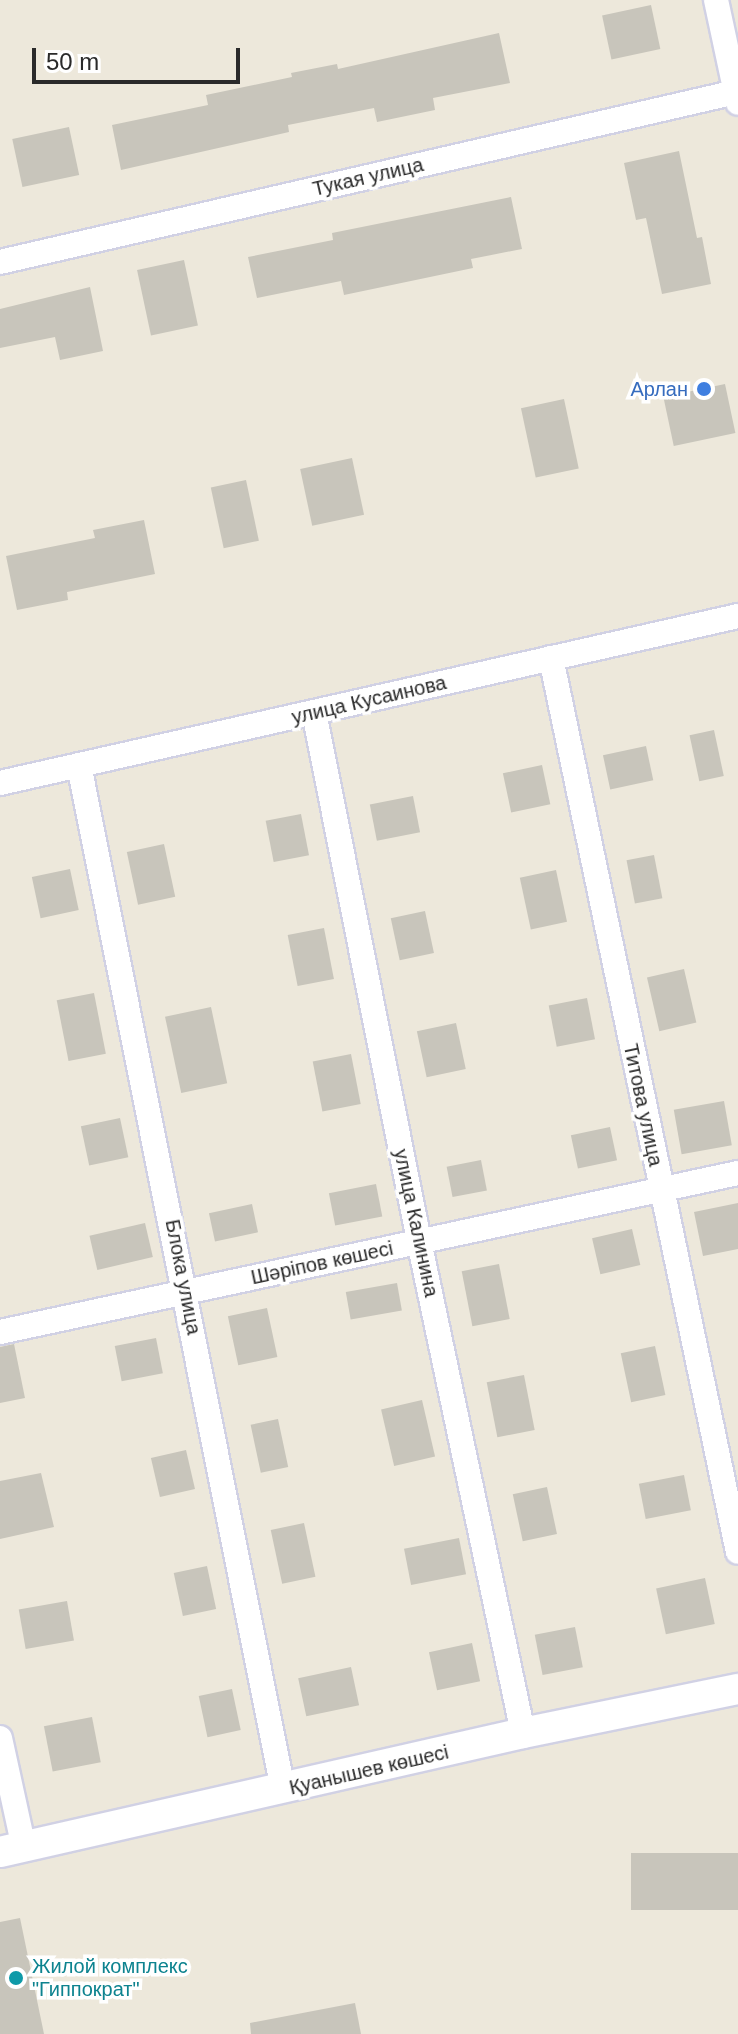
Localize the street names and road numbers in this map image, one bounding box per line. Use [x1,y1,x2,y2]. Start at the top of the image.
street label: Тукая улица [310,153,426,201]
street label: улица Кусаинова [289,671,449,729]
street label: Титова улица [618,1042,668,1168]
street label: улица Калинина [389,1147,443,1299]
street label: Блока улица [160,1217,206,1337]
street label: Шәріпов көшесі [249,1236,395,1290]
street label: Қуанышев көшесі [287,1740,451,1800]

